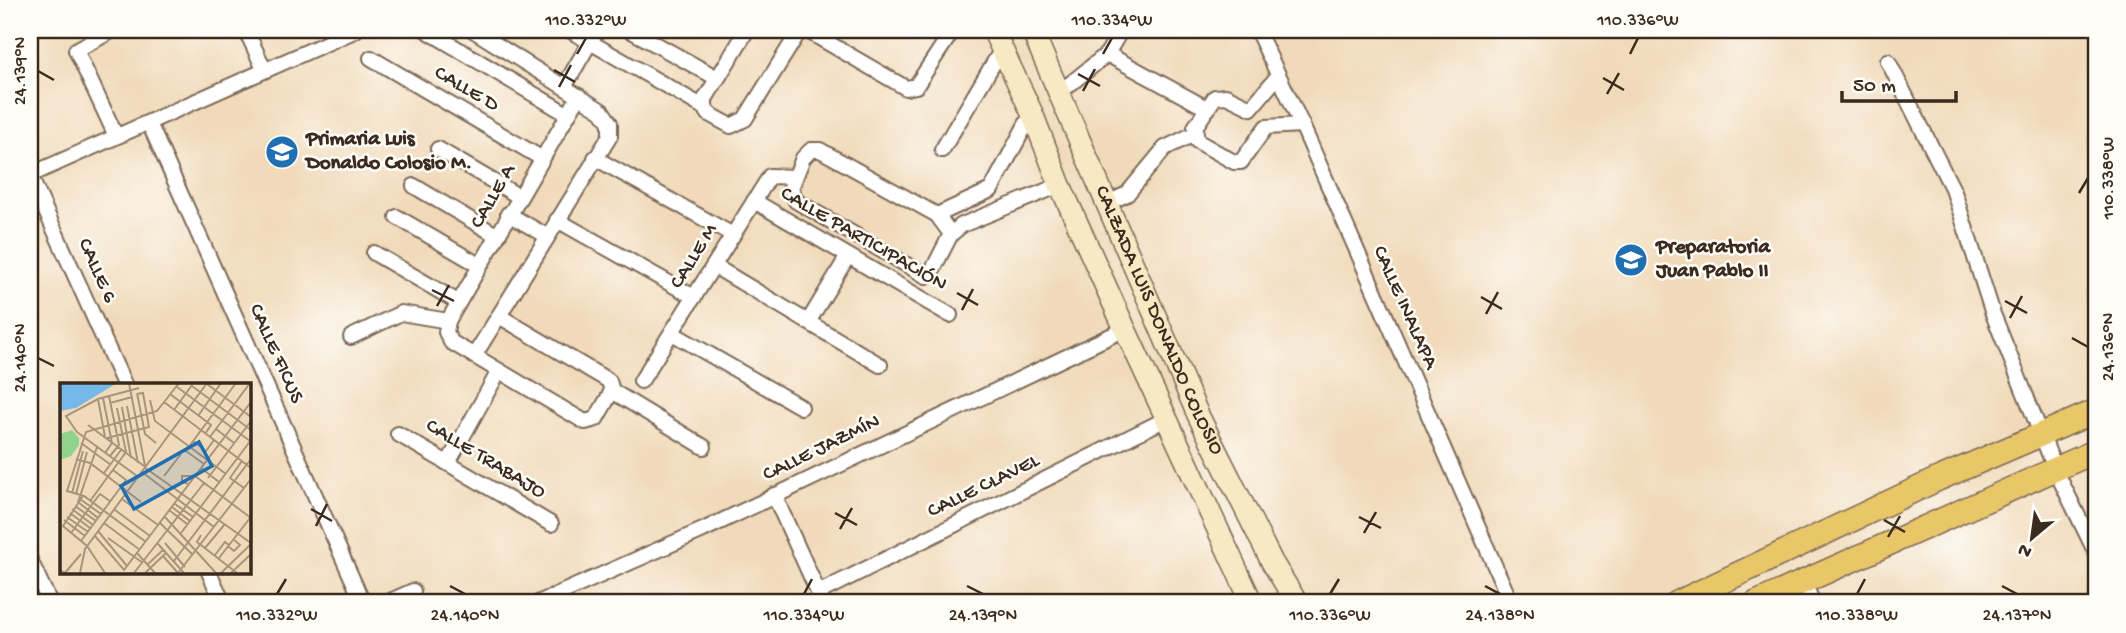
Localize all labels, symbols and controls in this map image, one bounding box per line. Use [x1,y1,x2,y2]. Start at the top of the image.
text: 110.332°W [544,11,627,32]
text: 110.334°W [1070,11,1153,32]
text: 110.336°W [1596,11,1679,32]
text: 24.139°N [11,37,32,105]
scale bar [1842,60,1956,104]
street label: CALLE D [429,61,503,119]
text: 50 m [1853,75,1896,100]
place label: Primaria Luis Donaldo Colosio M. [304,128,472,177]
school or university icon: Primaria Luis Donaldo Colosio M. [263,133,301,171]
text: 110.338°W [2099,137,2120,220]
street label: CALLE A [466,159,523,233]
street label: CALLE PARTICIPACIÓN [775,182,951,298]
street label: CALZADA LUIS DONALDO COLOSIO [1088,182,1229,460]
street label: CALLE M [665,220,725,294]
street label: CALLE 6 [71,235,121,307]
place label: Preparatoria Juan Pablo II [1655,236,1771,285]
school or university icon: Preparatoria Juan Pablo II [1612,241,1650,279]
street label: CALLE INALAPA [1366,242,1443,375]
street label: CALLE FICUS [242,300,308,408]
text: 24.136°N [2099,313,2120,381]
text: 24.140°N [11,324,32,392]
inset map [60,383,250,574]
street label: CALLE JAZMÍN [759,410,885,488]
street label: CALLE TRABAJO [420,414,550,506]
street label: CALLE CLAVEL [924,449,1045,525]
north arrow [1996,504,2066,574]
text: N [2014,537,2036,563]
text: 110.332°W [235,606,318,627]
text: 24.140°N [431,606,499,627]
text: 110.334°W [762,606,845,627]
text: 24.139°N [949,606,1017,627]
text: 110.336°W [1288,606,1371,627]
text: 24.138°N [1465,606,1535,627]
text: 110.338°W [1815,606,1898,627]
text: 24.137°N [1983,606,2051,627]

